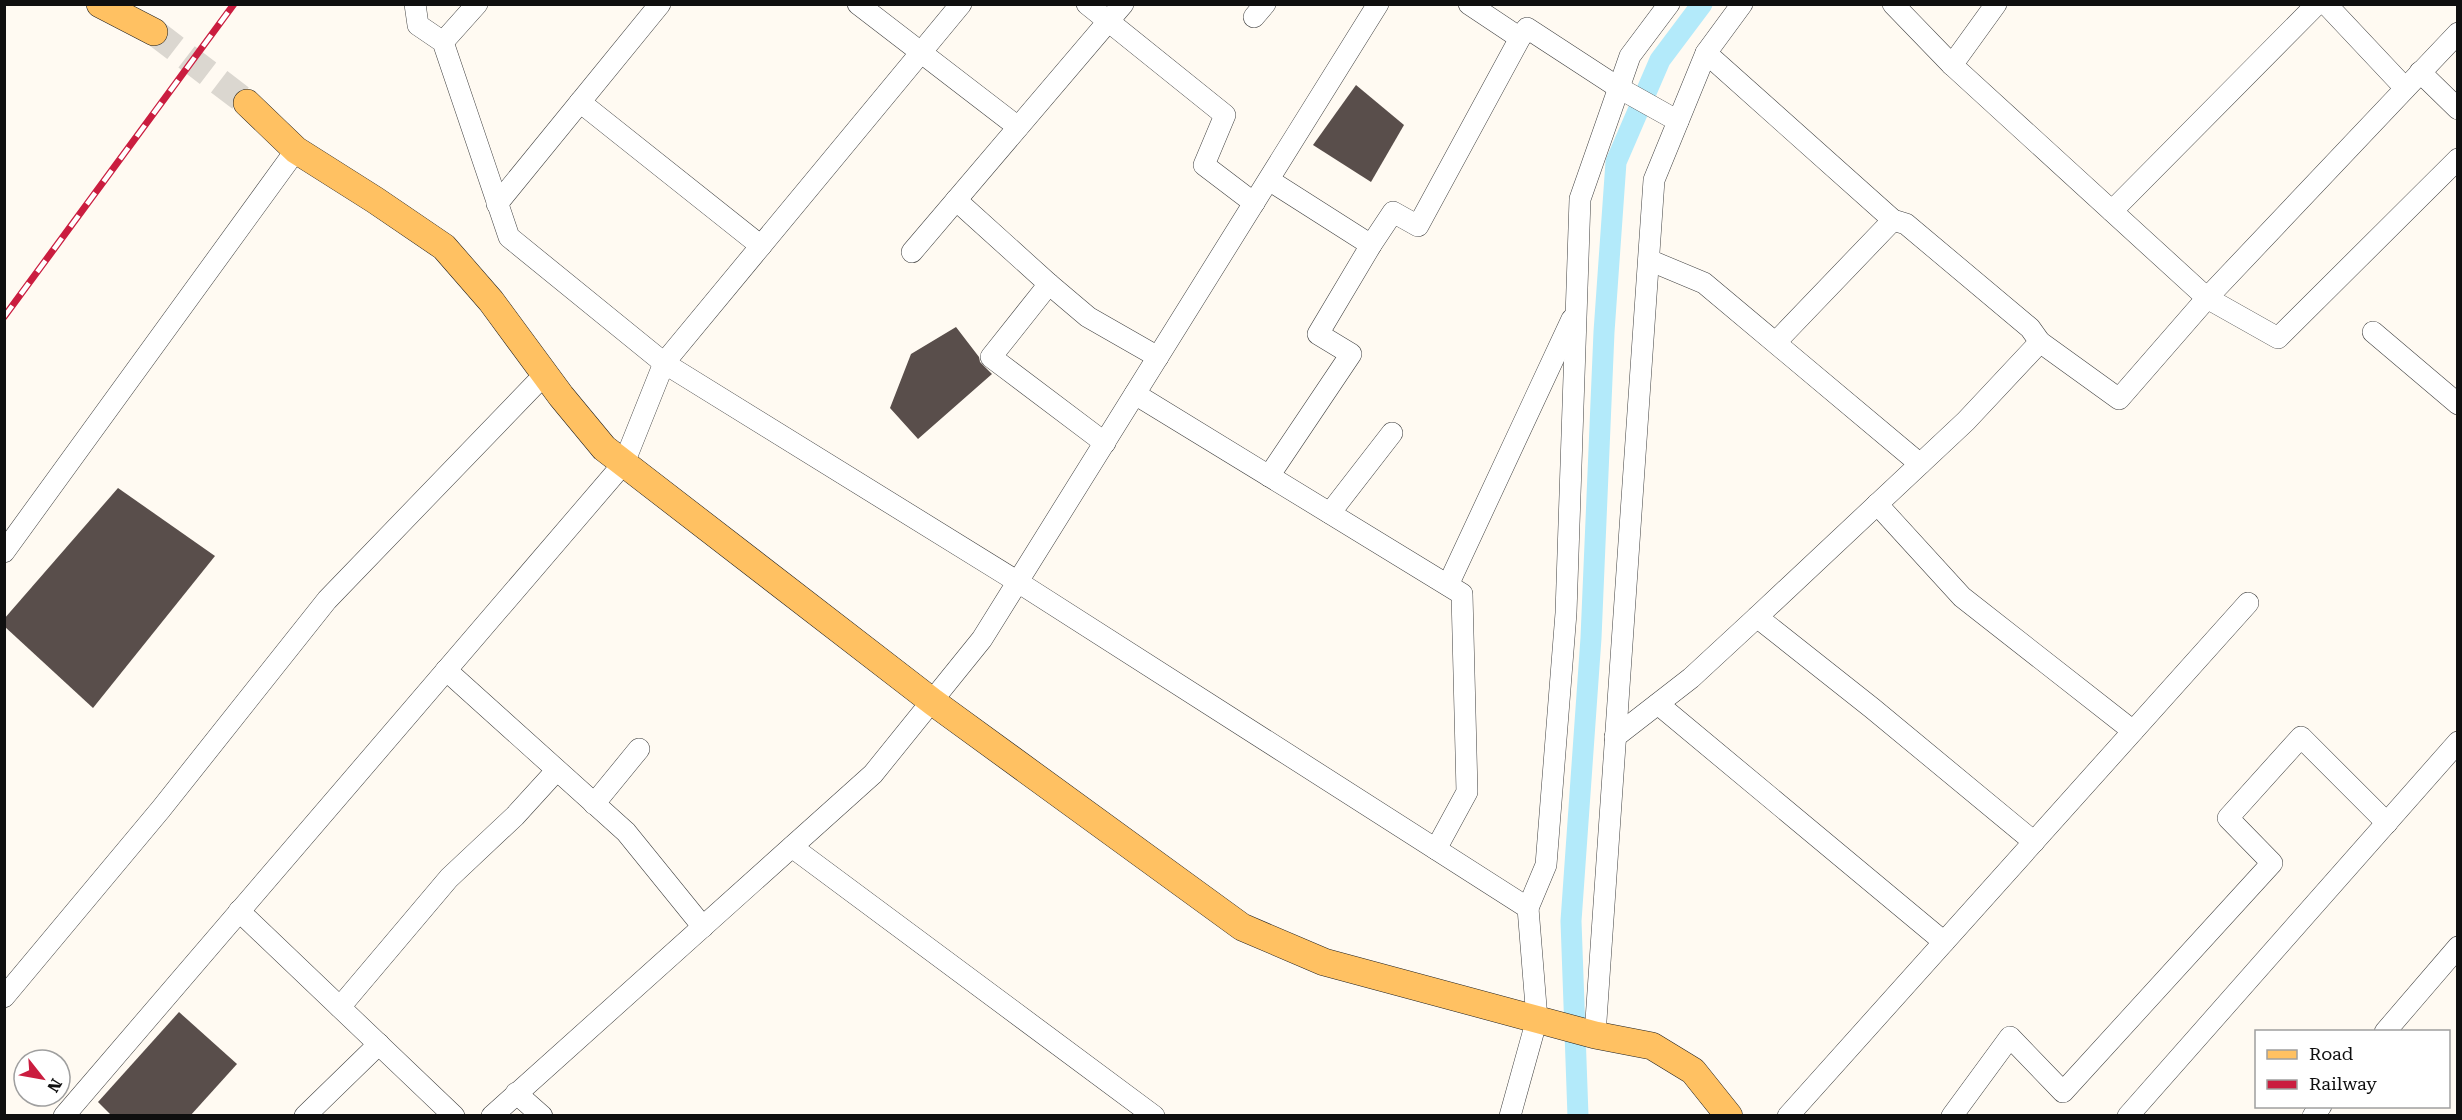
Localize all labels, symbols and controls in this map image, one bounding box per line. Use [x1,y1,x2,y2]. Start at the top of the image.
legend [2255,1030,2450,1108]
text: Road [2309,1043,2354,1064]
north arrow [12,1048,72,1108]
text: Railway [2309,1073,2377,1094]
text: N [43,1075,66,1096]

